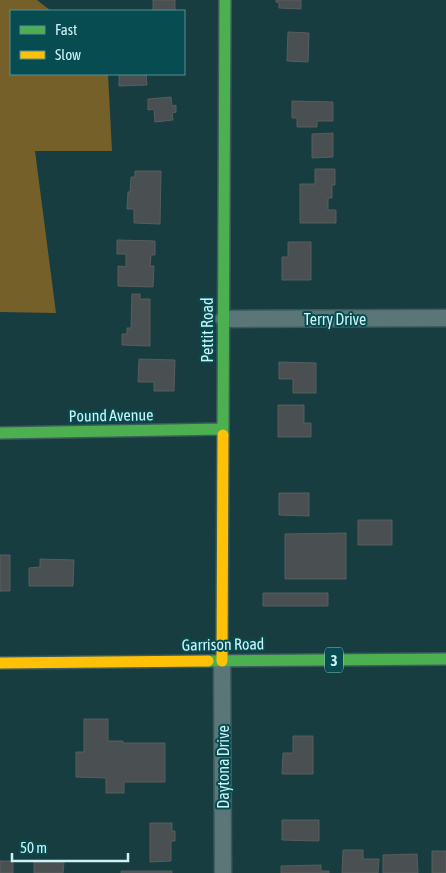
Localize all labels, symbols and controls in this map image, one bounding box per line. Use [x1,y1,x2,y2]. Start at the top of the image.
legend [10,10,185,75]
text: Fast [55,21,77,38]
text: Slow [55,46,81,63]
street label: Pettit Road [198,297,216,363]
street label: Terry Drive [304,310,366,329]
street label: Pound Avenue [68,405,154,425]
street label: Garrison Road [181,634,265,654]
road number: 3 [325,648,343,672]
street label: Daytona Drive [214,725,233,809]
scale bar [12,830,129,862]
text: 50 m [20,839,47,856]

